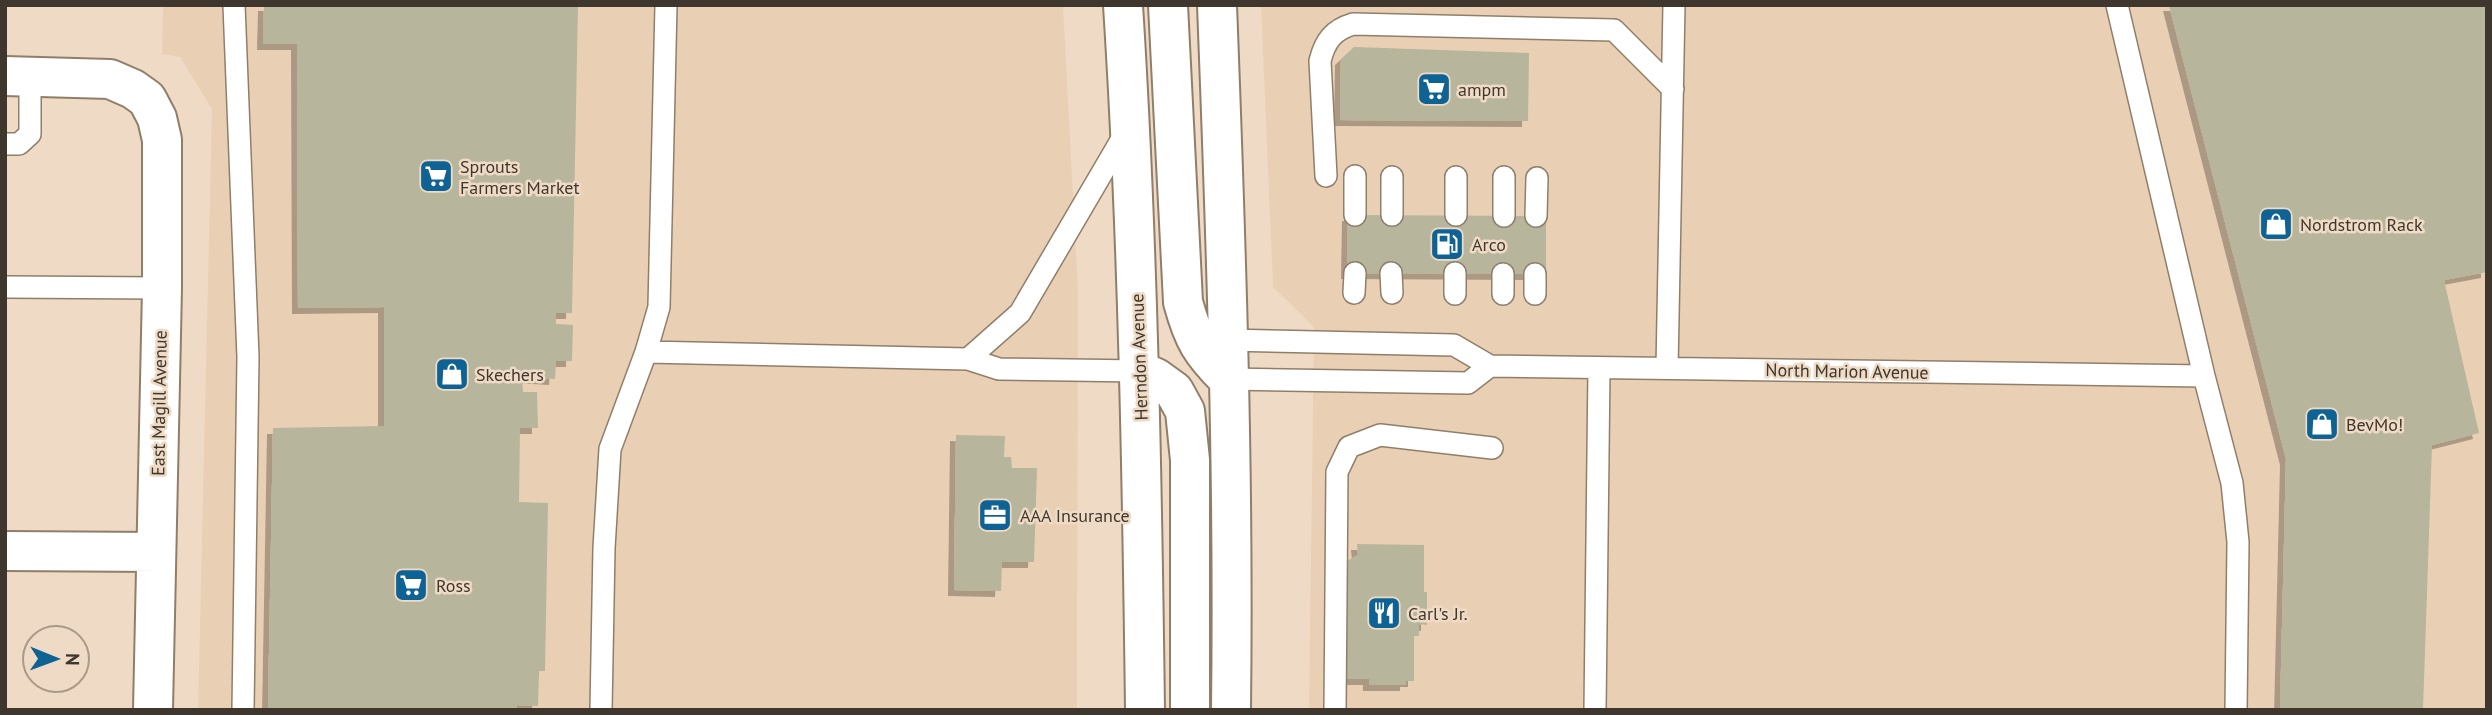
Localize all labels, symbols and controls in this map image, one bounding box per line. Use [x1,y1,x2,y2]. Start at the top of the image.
supermarket icon: ampm [1415,70,1453,108]
place label: ampm [1458,78,1506,101]
place label: Sprouts Farmers Market [460,155,580,199]
supermarket icon: Sprouts Farmers Market [417,157,455,195]
shop icon: Nordstrom Rack [2257,205,2295,243]
place label: Nordstrom Rack [2300,213,2423,236]
fuel station icon: Arco [1428,225,1466,263]
place label: Arco [1472,233,1506,256]
street label: Herndon Avenue [1125,293,1153,421]
street label: East Magill Avenue [146,330,172,476]
shop icon: Skechers [433,355,471,393]
street label: North Marion Avenue [1765,358,1929,384]
place label: Skechers [476,363,544,386]
shop icon: BevMo! [2303,405,2341,443]
place label: BevMo! [2346,413,2403,436]
office icon: AAA Insurance [976,496,1014,534]
place label: AAA Insurance [1020,504,1130,527]
supermarket icon: Ross [392,566,430,604]
place label: Ross [436,574,471,597]
restaurant icon: Carl's Jr. [1365,594,1403,632]
place label: Carl's Jr. [1408,602,1468,625]
north arrow [21,624,91,694]
text: N [61,653,85,666]

